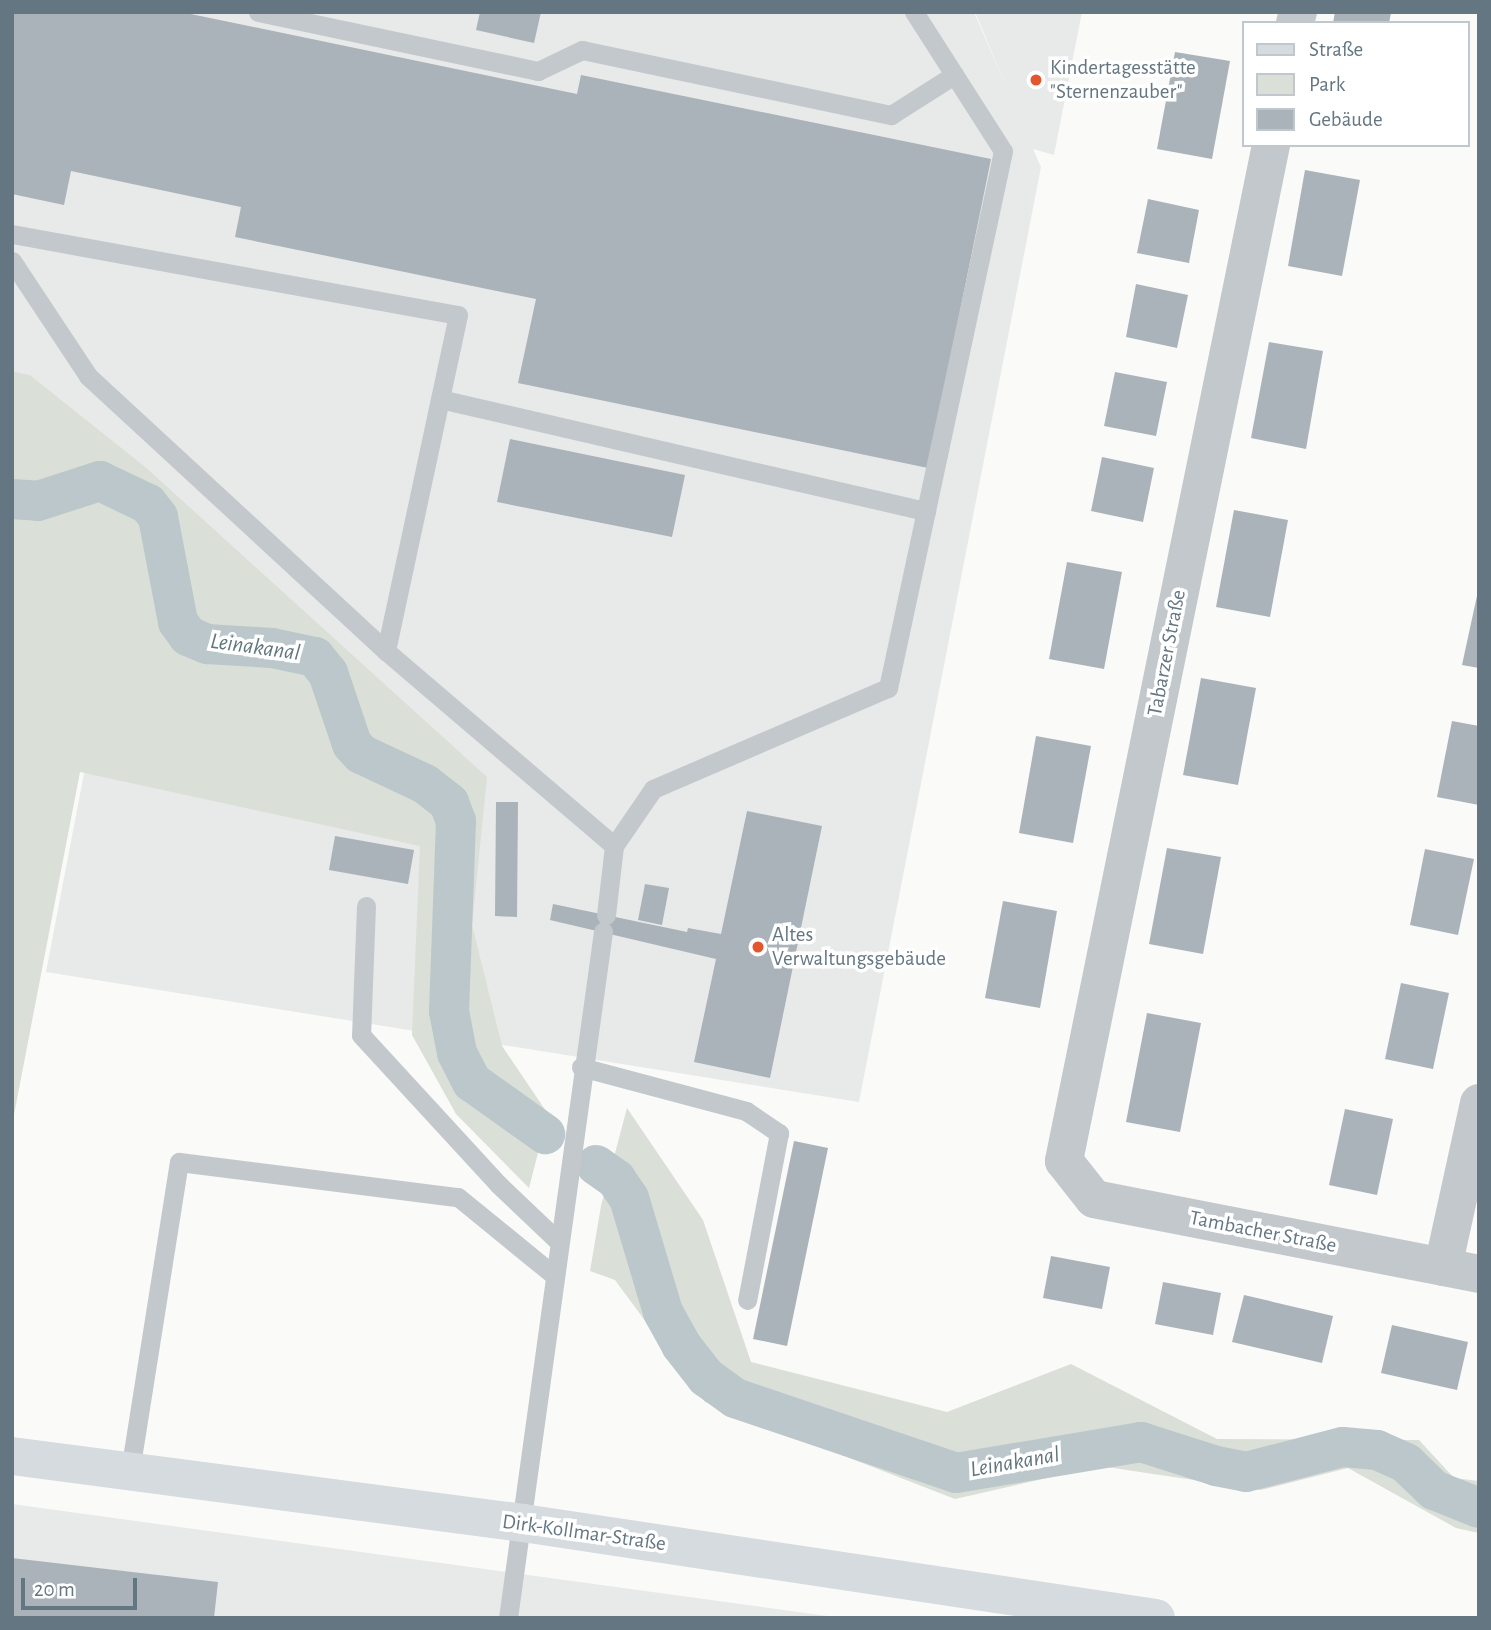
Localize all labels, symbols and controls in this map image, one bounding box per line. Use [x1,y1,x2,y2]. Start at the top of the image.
legend [1242,21,1470,147]
text: Straße [1309,39,1363,60]
place label: Kindertagesstätte "Sternenzauber" [1050,55,1196,105]
marker: Kindertagesstätte "Sternenzauber" [1028,72,1044,88]
text: Park [1309,74,1345,95]
text: Gebäude [1309,109,1383,130]
street label: Tabarzer Straße [1142,588,1192,718]
water label: Leinakanal [208,628,302,668]
place label: Altes Verwaltungsgebäude [772,922,946,972]
marker: Altes Verwaltungsgebäude [750,939,766,955]
street label: Tambacher Straße [1188,1205,1338,1259]
water label: Leinakanal [968,1442,1062,1484]
street label: Dirk-Kollmar-Straße [501,1509,667,1557]
scale bar [24,1564,140,1608]
text: 20 m [34,1579,75,1600]

